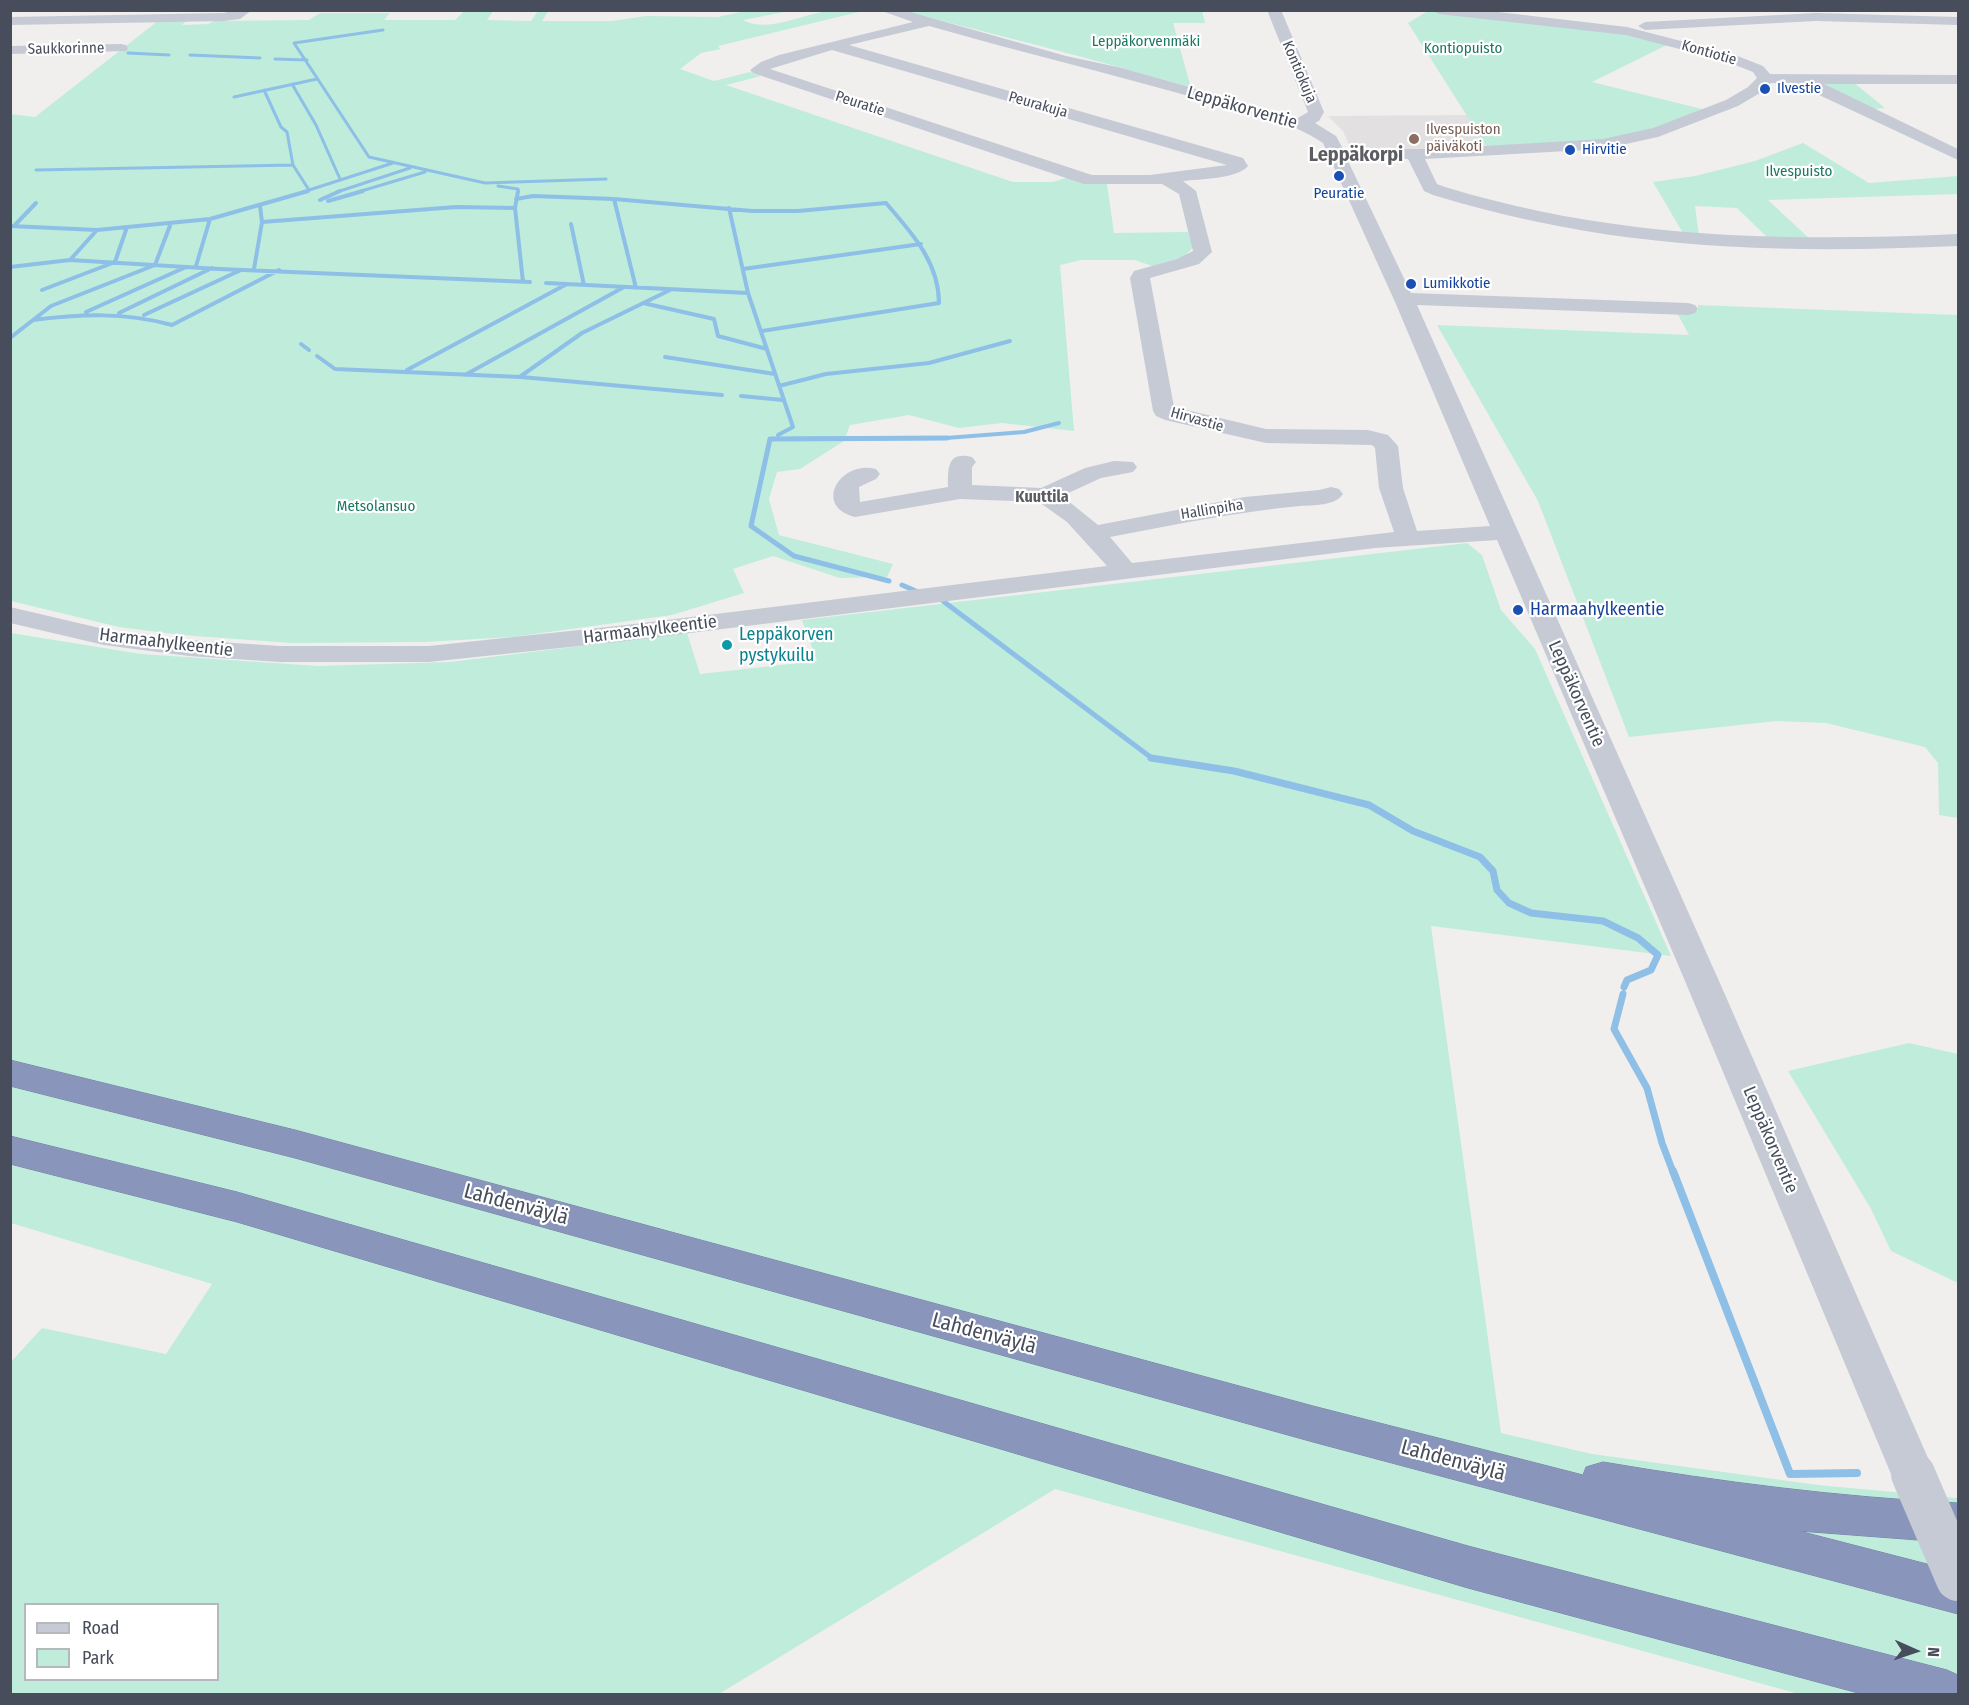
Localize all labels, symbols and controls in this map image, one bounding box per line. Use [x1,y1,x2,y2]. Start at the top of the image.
park label: Leppäkorvenmäki [1092,33,1200,51]
street label: Kontiotie [1680,37,1738,69]
street label: Kontiokuja [1278,38,1320,106]
street label: Saukkorinne [28,39,104,59]
park label: Kontiopuisto [1424,40,1502,58]
place label: Ilvestie [1777,80,1821,98]
street label: Leppäkorventie [1184,82,1300,134]
marker: Ilvestie [1758,82,1772,96]
street label: Peuratie [833,88,887,120]
street label: Peurakuja [1006,88,1070,122]
place label: Ilvespuiston päiväkoti [1426,121,1501,156]
marker: Ilvespuiston päiväkoti [1407,132,1421,146]
place label: Hirvitie [1582,141,1627,159]
district label: Leppäkorpi [1309,143,1403,167]
marker: Hirvitie [1563,143,1577,157]
park label: Ilvespuisto [1766,163,1832,181]
marker: Peuratie [1332,169,1346,183]
place label: Peuratie [1314,185,1364,203]
place label: Lumikkotie [1423,275,1490,293]
marker: Lumikkotie [1404,277,1418,291]
street label: Hirvastie [1168,404,1226,436]
district label: Kuuttila [1015,488,1069,508]
street label: Hallinpiha [1180,496,1244,524]
park label: Metsolansuo [337,498,415,516]
place label: Harmaahylkeentie [1530,599,1664,621]
marker: Harmaahylkeentie [1511,603,1525,617]
street label: Harmaahylkeentie [582,611,718,649]
street label: Harmaahylkeentie [98,624,234,662]
place label: Leppäkorven pystykuilu [739,624,834,666]
marker: Leppäkorven pystykuilu [720,638,734,652]
street label: Leppäkorventie [1543,638,1609,750]
street label: Leppäkorventie [1738,1083,1802,1197]
street label: Lahdenväylä [461,1179,571,1231]
street label: Lahdenväylä [929,1308,1039,1360]
street label: Lahdenväylä [1398,1435,1508,1487]
legend [24,1603,219,1681]
text: Road [82,1617,119,1639]
north arrow [1885,1621,1945,1681]
text: Park [82,1647,114,1669]
text: N [1924,1647,1943,1657]

